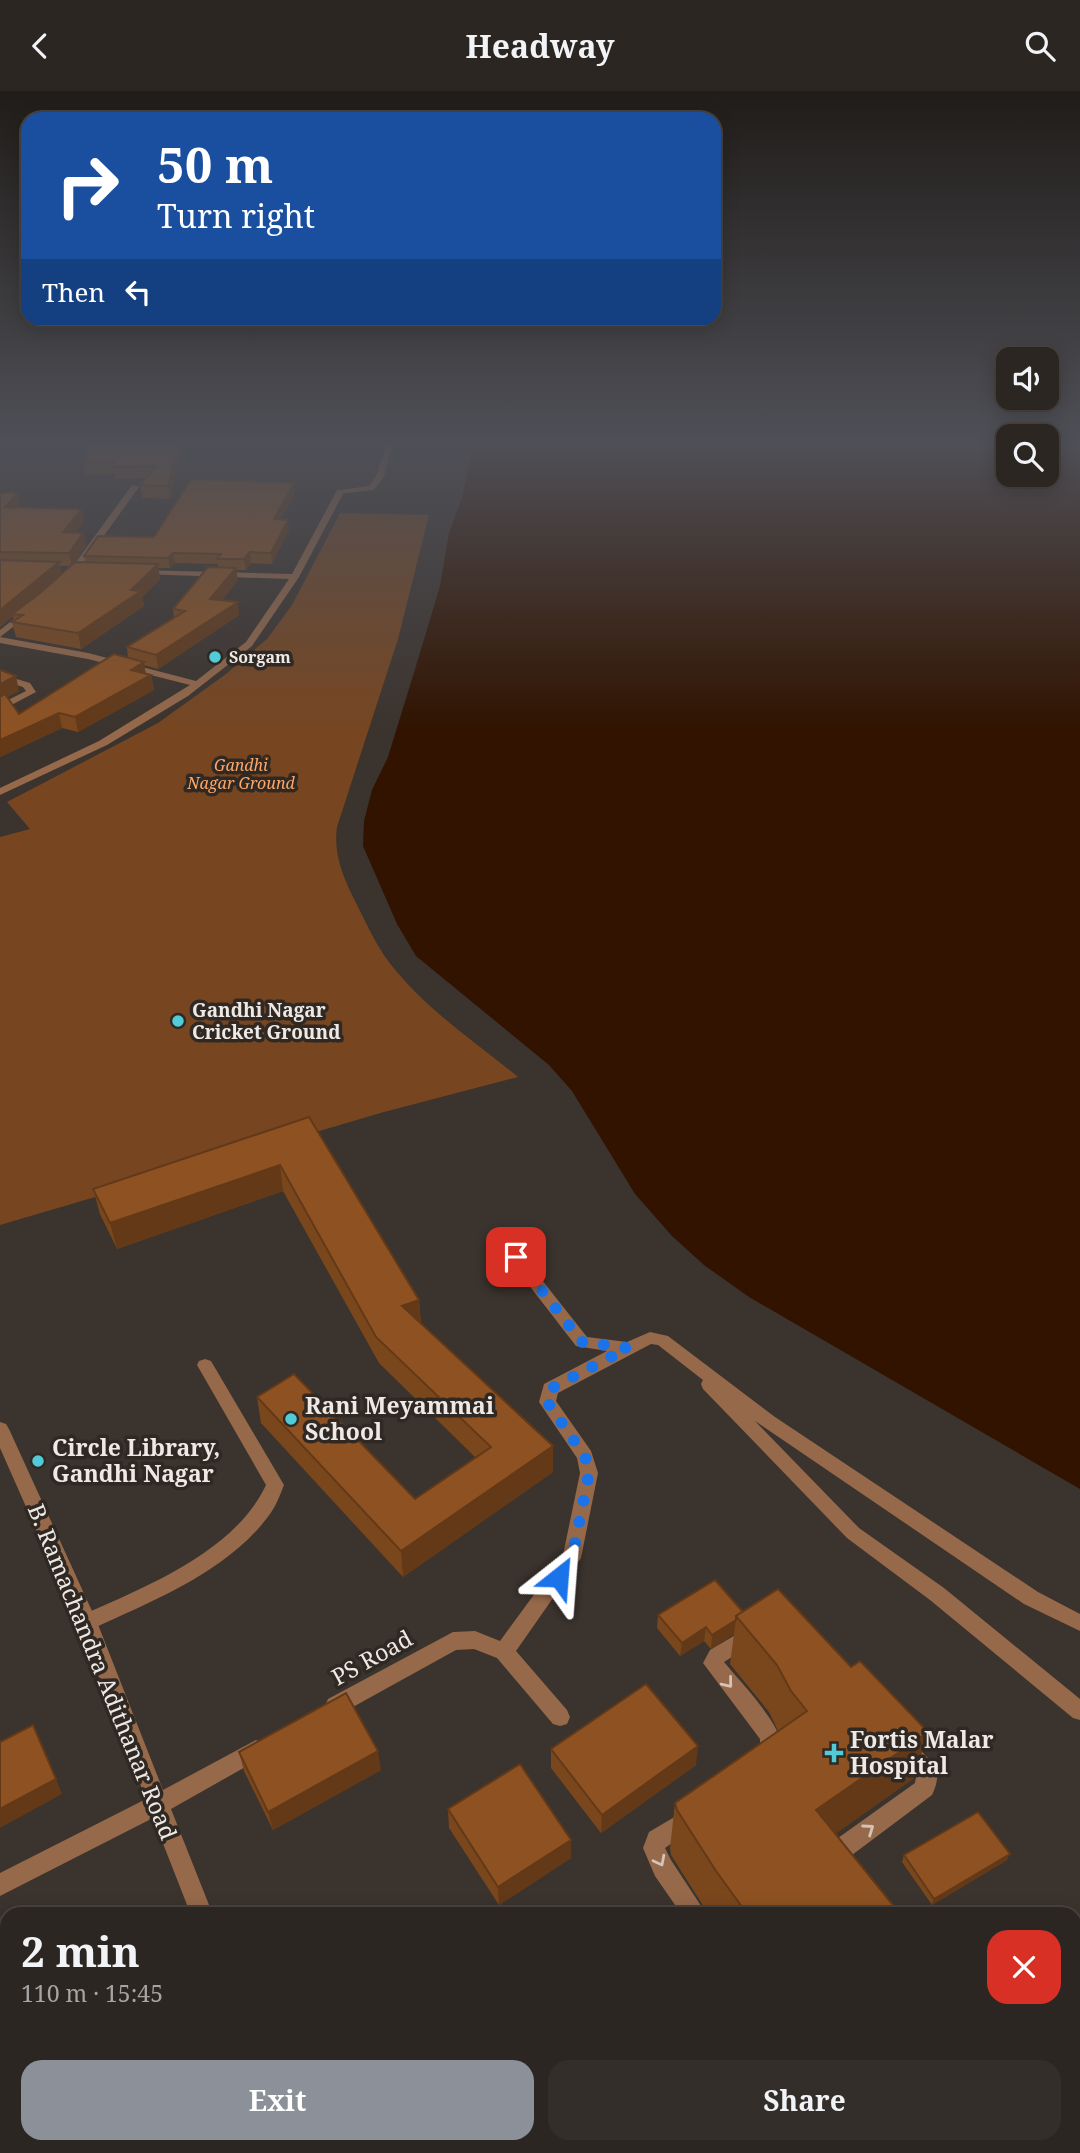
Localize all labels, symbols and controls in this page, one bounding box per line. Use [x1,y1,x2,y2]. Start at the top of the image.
text: Headway [466,24,614,67]
icon: back [21,27,59,65]
icon: search [1021,27,1059,65]
text: 50 m [157,131,273,197]
icon: right [42,140,133,231]
text: Turn right [157,194,315,237]
icon: left [119,273,157,311]
text: Then [42,274,105,310]
map controls [996,347,1059,487]
button: sound [996,347,1059,410]
button: search [996,424,1059,487]
place label: Sorgam [229,646,291,668]
marker: Sorgam [207,649,223,665]
park label: Gandhi Nagar Ground [186,754,295,794]
place label: Gandhi Nagar Cricket Ground [192,997,341,1045]
marker: Gandhi Nagar Cricket Ground [170,1013,186,1029]
pin [486,1227,546,1287]
icon: arrive [497,1238,535,1276]
place label: Rani Meyammai School [305,1389,494,1447]
marker: Rani Meyammai School [283,1411,299,1427]
place label: Circle Library, Gandhi Nagar [52,1431,220,1489]
marker: Circle Library, Gandhi Nagar [30,1453,46,1469]
street label: B. Ramachandra Adithanar Road [21,1499,185,1844]
position arrow [522,1540,596,1614]
street label: PS Road [325,1622,418,1692]
one-way arrow [720,1675,732,1688]
place label: Fortis Malar Hospital [850,1723,994,1781]
marker: Fortis Malar Hospital [824,1743,844,1763]
one-way arrow [861,1825,874,1837]
one-way arrow [652,1853,666,1866]
text: 2 min [21,1922,140,1979]
button: close [987,1930,1061,2004]
text: 110 m · 15:45 [21,1977,163,2009]
button: Exit [21,2060,534,2140]
button: Share [548,2060,1061,2140]

